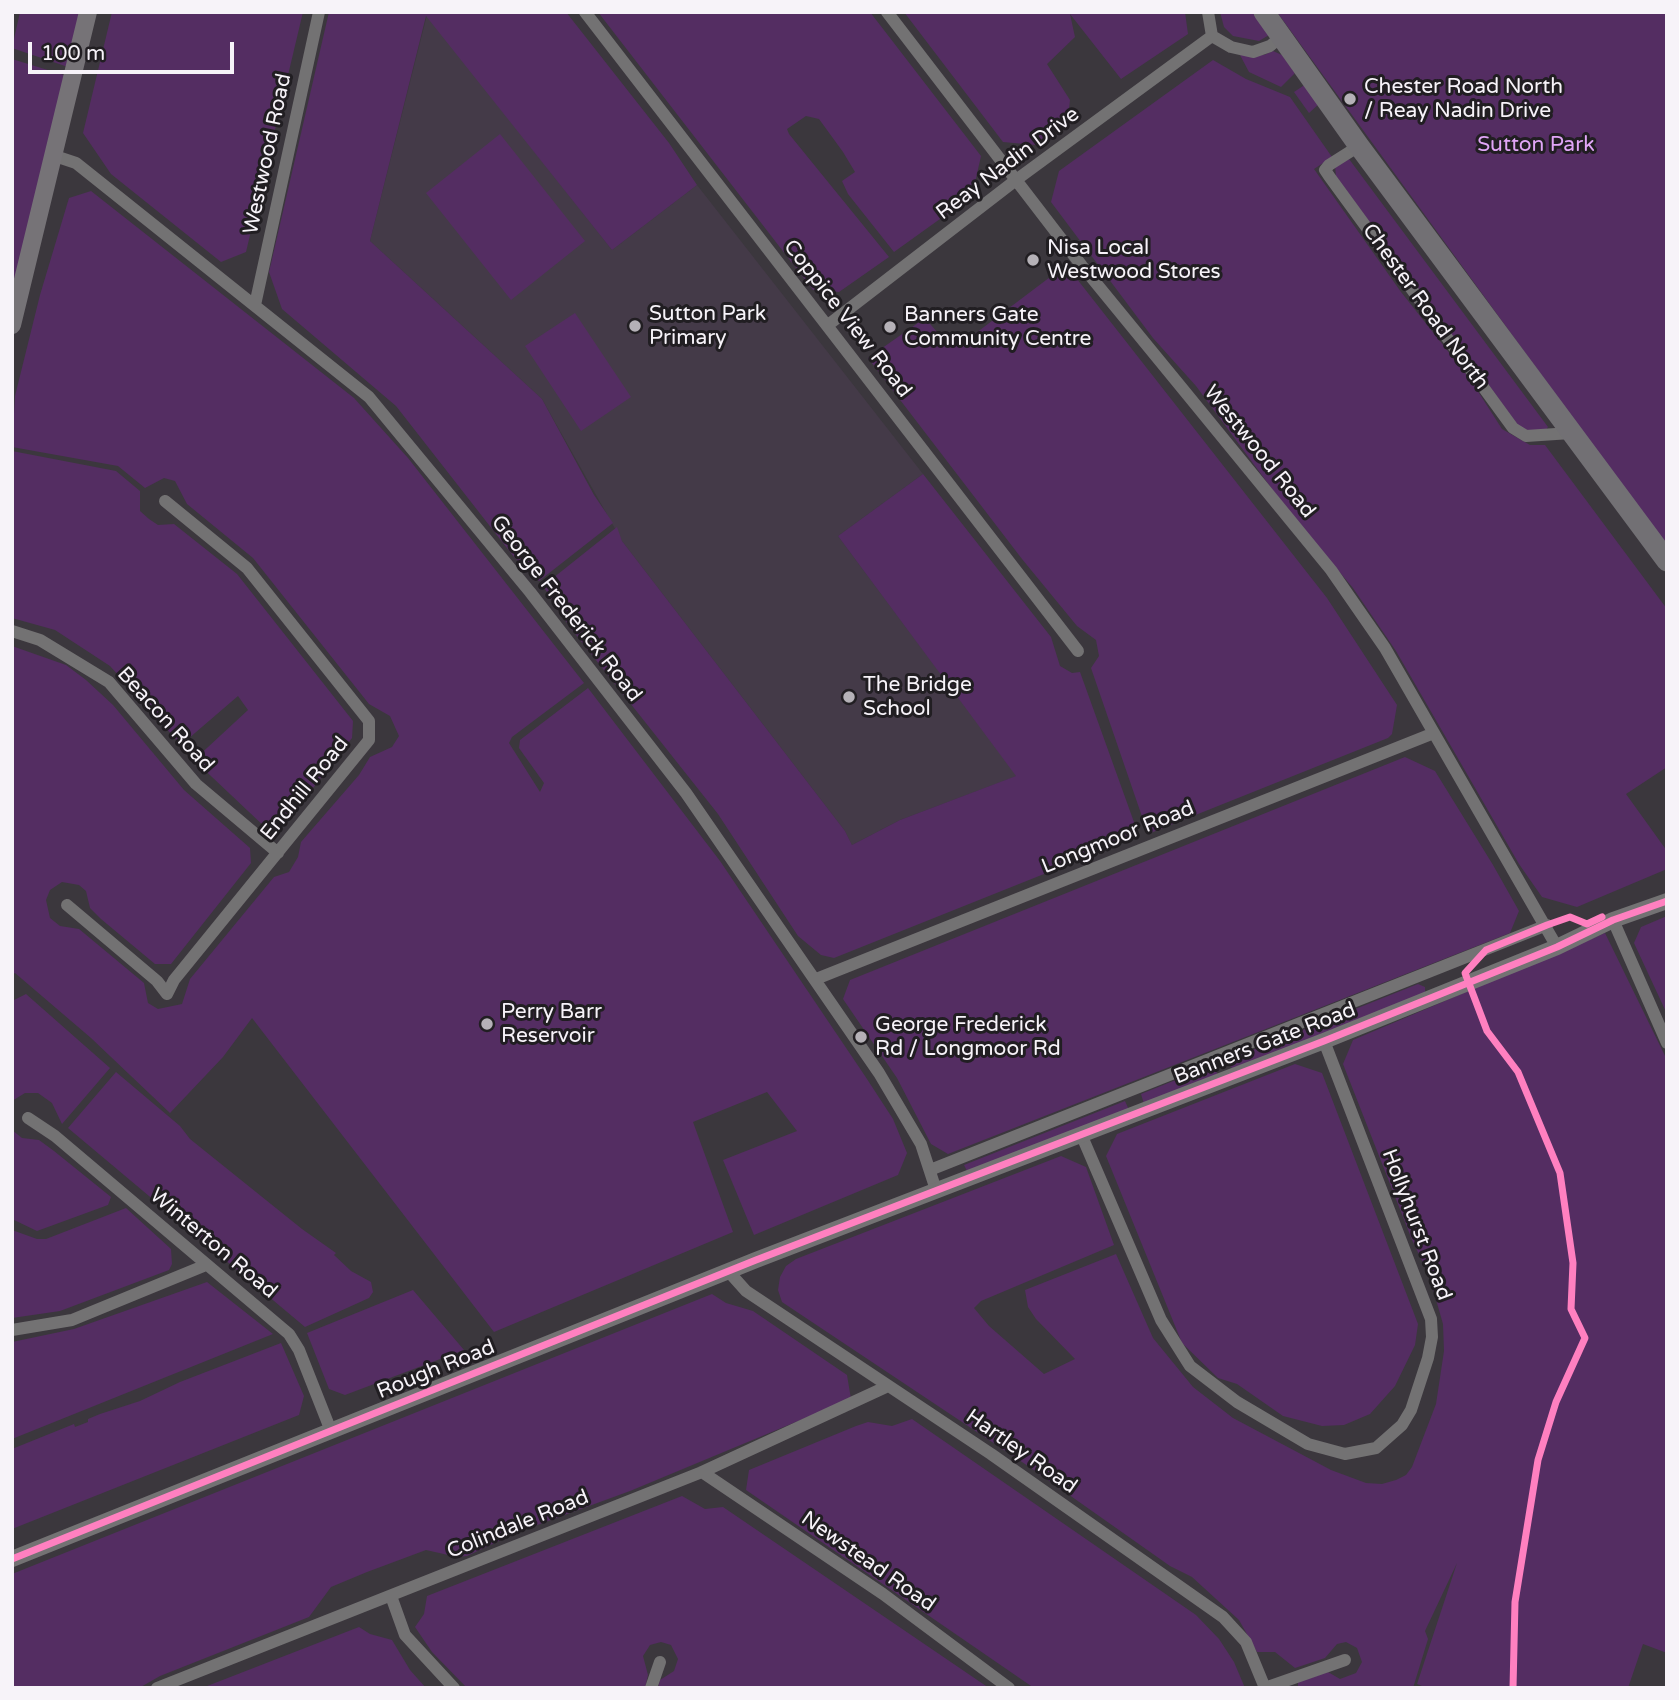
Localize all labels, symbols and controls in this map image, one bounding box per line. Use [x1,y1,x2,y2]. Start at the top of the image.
scale bar [32,28,238,72]
text: 100 m [41,41,105,66]
street label: Westwood Road [239,71,297,237]
place label: Chester Road North / Reay Nadin Drive [1364,74,1563,124]
marker: Chester Road North / Reay Nadin Drive [1342,91,1358,107]
street label: Reay Nadin Drive [932,102,1084,226]
park label: Sutton Park [1477,132,1595,158]
street label: Chester Road North [1356,219,1494,395]
street label: Coppice View Road [778,235,916,403]
place label: Nisa Local Westwood Stores [1047,235,1221,285]
marker: Nisa Local Westwood Stores [1025,252,1041,268]
place label: Sutton Park Primary [649,301,766,351]
place label: Banners Gate Community Centre [904,302,1091,352]
marker: Sutton Park Primary [627,318,643,334]
marker: Banners Gate Community Centre [882,319,898,335]
street label: Westwood Road [1198,381,1320,523]
street label: George Frederick Road [485,511,647,707]
street label: Beacon Road [111,662,219,778]
place label: The Bridge School [863,672,972,722]
marker: The Bridge School [841,689,857,705]
street label: Endhill Road [256,732,354,846]
street label: Longmoor Road [1038,796,1198,880]
street label: Banners Gate Road [1170,998,1360,1090]
place label: Perry Barr Reservoir [501,999,602,1049]
place label: George Frederick Rd / Longmoor Rd [875,1012,1061,1062]
marker: Perry Barr Reservoir [479,1016,495,1032]
marker: George Frederick Rd / Longmoor Rd [853,1029,869,1045]
street label: Hollyhurst Road [1376,1146,1456,1304]
street label: Winterton Road [144,1183,282,1305]
street label: Rough Road [373,1335,499,1405]
street label: Hartley Road [960,1404,1082,1500]
street label: Colindale Road [443,1485,593,1565]
street label: Newstead Road [796,1506,940,1618]

